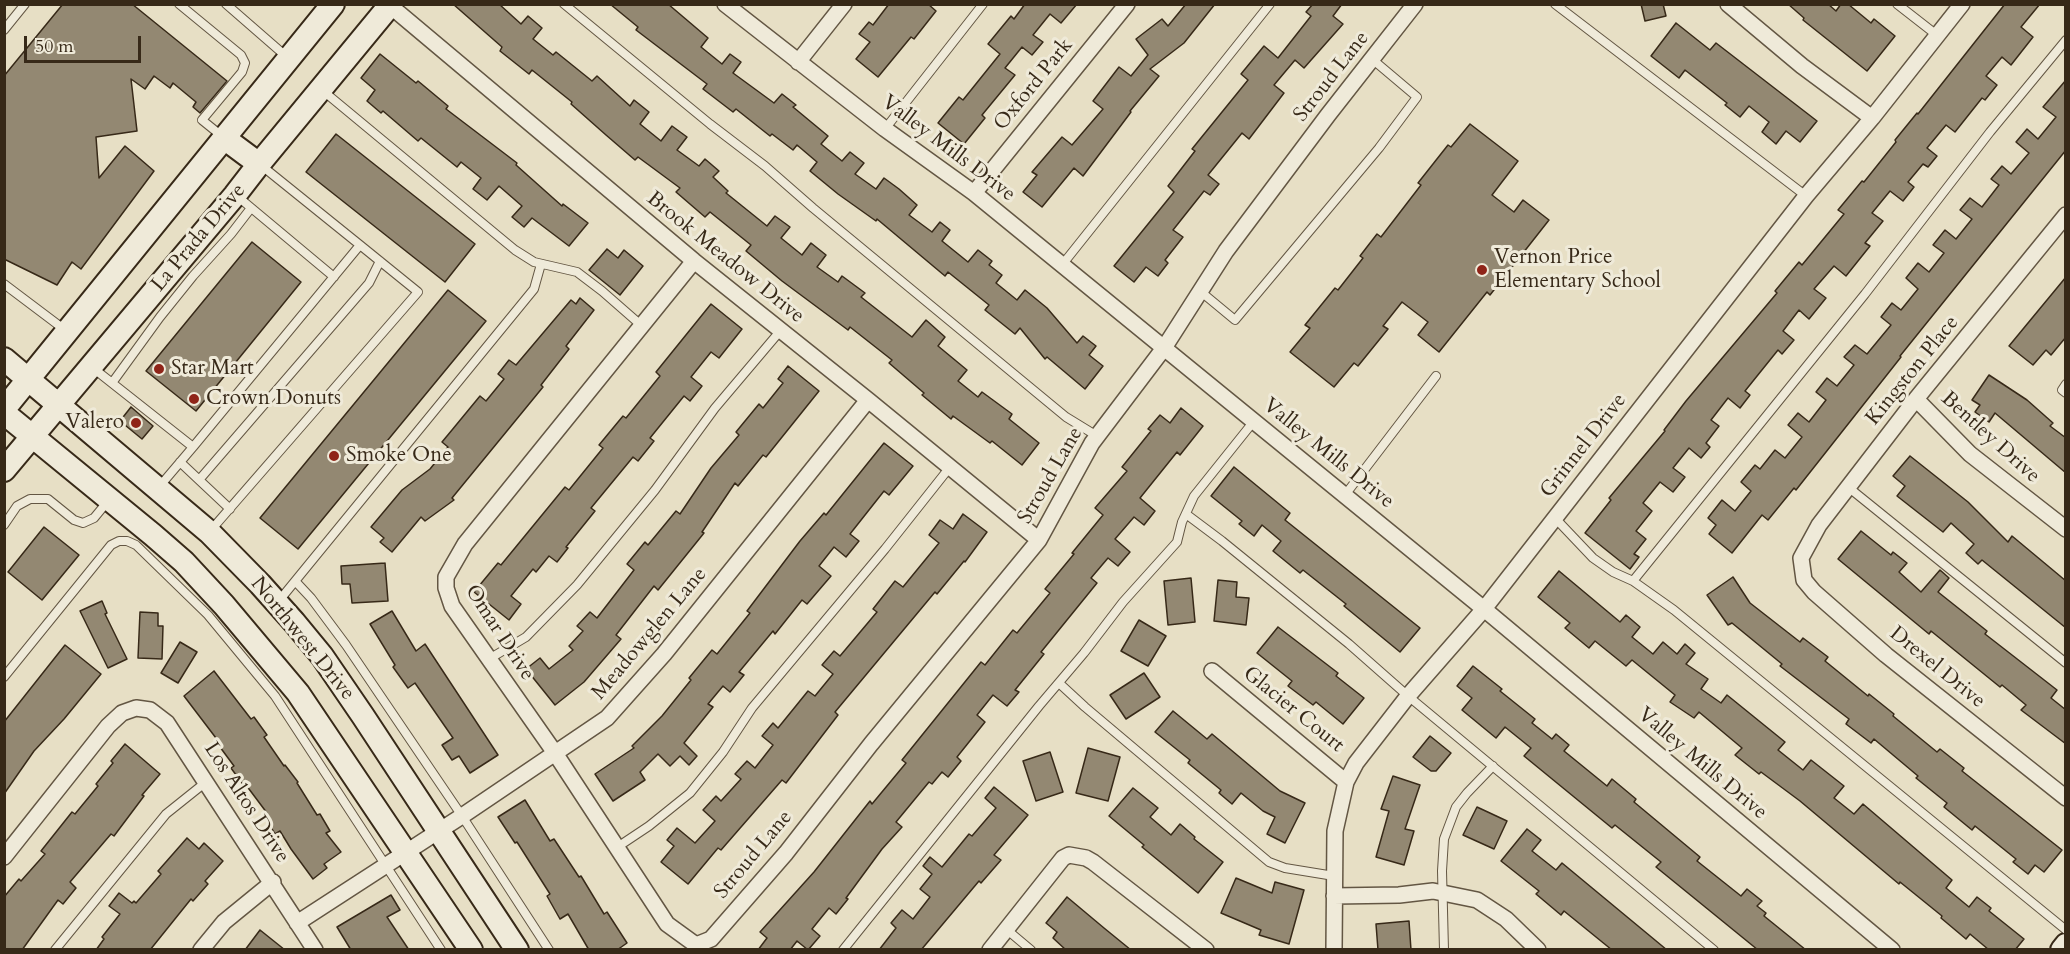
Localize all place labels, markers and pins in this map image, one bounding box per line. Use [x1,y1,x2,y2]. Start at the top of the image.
place label: Vernon Price Elementary School [1494,245,1661,295]
marker: Vernon Price Elementary School [1475,263,1489,277]
place label: Star Mart [171,356,254,382]
marker: Star Mart [152,362,166,376]
place label: Crown Donuts [206,386,341,412]
marker: Crown Donuts [187,392,201,406]
place label: Valero [66,410,124,436]
marker: Valero [129,416,143,430]
place label: Smoke One [346,443,452,469]
marker: Smoke One [327,449,341,463]

